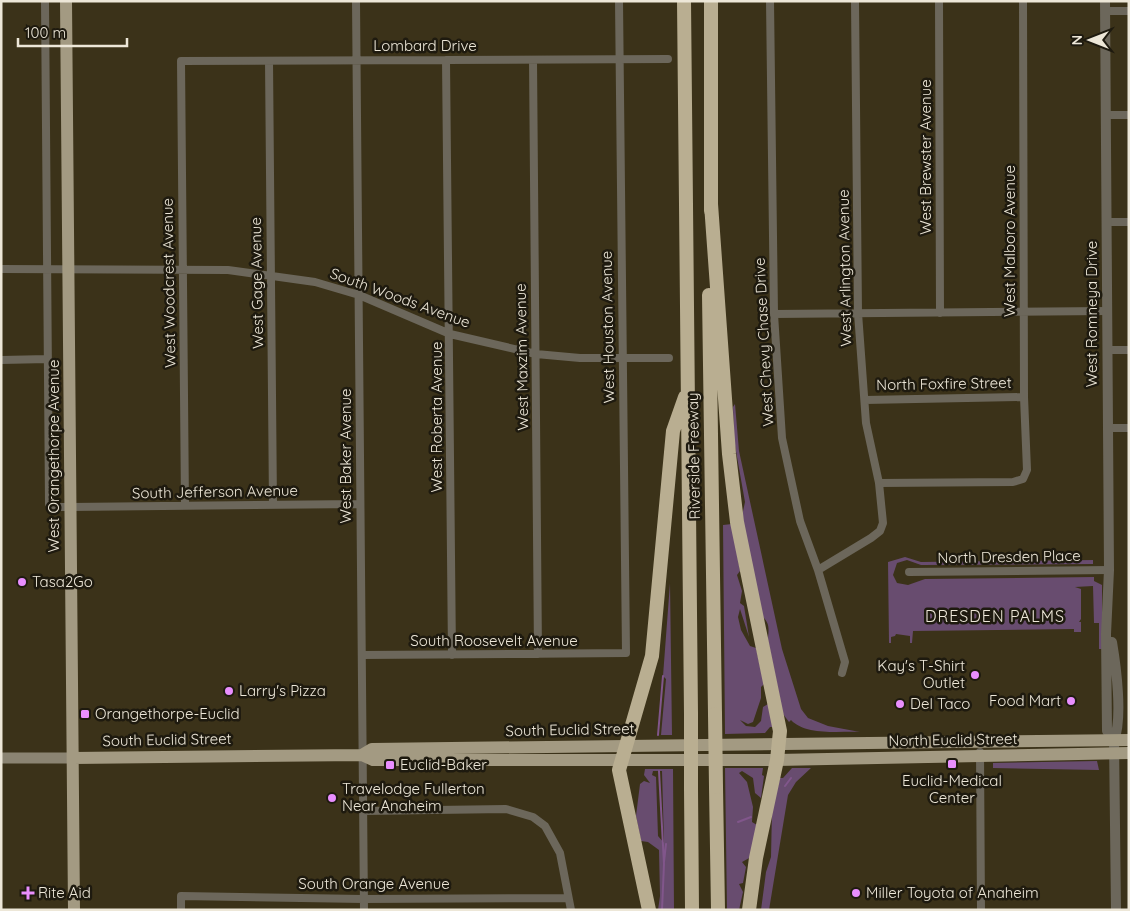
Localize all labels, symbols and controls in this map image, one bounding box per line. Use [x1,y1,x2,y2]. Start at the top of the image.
scale bar [18,15,126,47]
north arrow [1065,15,1115,65]
text: 100 m [25,23,66,42]
text: N [1068,35,1086,45]
street label: Lombard Drive [373,36,477,55]
street label: West Brewster Avenue [916,79,935,235]
street label: West Malboro Avenue [1000,165,1019,317]
street label: West Arlington Avenue [834,189,855,347]
street label: West Woodcrest Avenue [158,198,179,368]
street label: West Gage Avenue [246,217,267,349]
street label: West Romneya Drive [1082,241,1101,387]
street label: West Houston Avenue [597,251,618,403]
street label: West Chevy Chase Drive [750,257,777,427]
street label: South Woods Avenue [328,263,473,332]
street label: West Maxzim Avenue [511,283,532,431]
street label: West Roberta Avenue [427,342,446,492]
street label: West Orangethorpe Avenue [44,360,63,552]
street label: North Foxfire Street [876,373,1012,394]
street label: West Baker Avenue [336,388,355,524]
street label: Riverside Freeway [683,392,704,520]
street label: South Jefferson Avenue [132,481,298,502]
street label: North Dresden Place [937,546,1081,567]
place label: Tasa2Go [32,572,93,591]
marker: Tasa2Go [16,576,28,588]
district label: DRESDEN PALMS [925,606,1065,626]
street label: South Roosevelt Avenue [410,631,578,650]
place label: Kay's T-Shirt Outlet [877,656,965,692]
marker: Kay's T-Shirt Outlet [969,669,981,681]
place label: Larry's Pizza [239,681,326,700]
marker: Larry's Pizza [223,685,235,697]
place label: Food Mart [989,691,1061,710]
place label: Del Taco [910,694,970,713]
marker: Food Mart [1065,695,1077,707]
marker: Del Taco [894,698,906,710]
place label: Orangethorpe-Euclid [95,704,240,723]
marker: Orangethorpe-Euclid [79,708,91,720]
street label: South Euclid Street [505,719,635,740]
street label: South Euclid Street [102,729,232,750]
street label: North Euclid Street [888,729,1018,750]
place label: Euclid-Baker [400,755,487,774]
marker: Euclid-Medical Center [946,758,958,770]
marker: Euclid-Baker [384,759,396,771]
place label: Euclid-Medical Center [902,771,1002,807]
place label: Travelodge Fullerton Near Anaheim [342,779,485,815]
marker: Travelodge Fullerton Near Anaheim [326,792,338,804]
street label: South Orange Avenue [298,874,450,893]
place label: Rite Aid [38,883,91,902]
place label: Miller Toyota of Anaheim [866,883,1039,902]
marker: Rite Aid [22,887,34,899]
marker: Miller Toyota of Anaheim [850,887,862,899]

